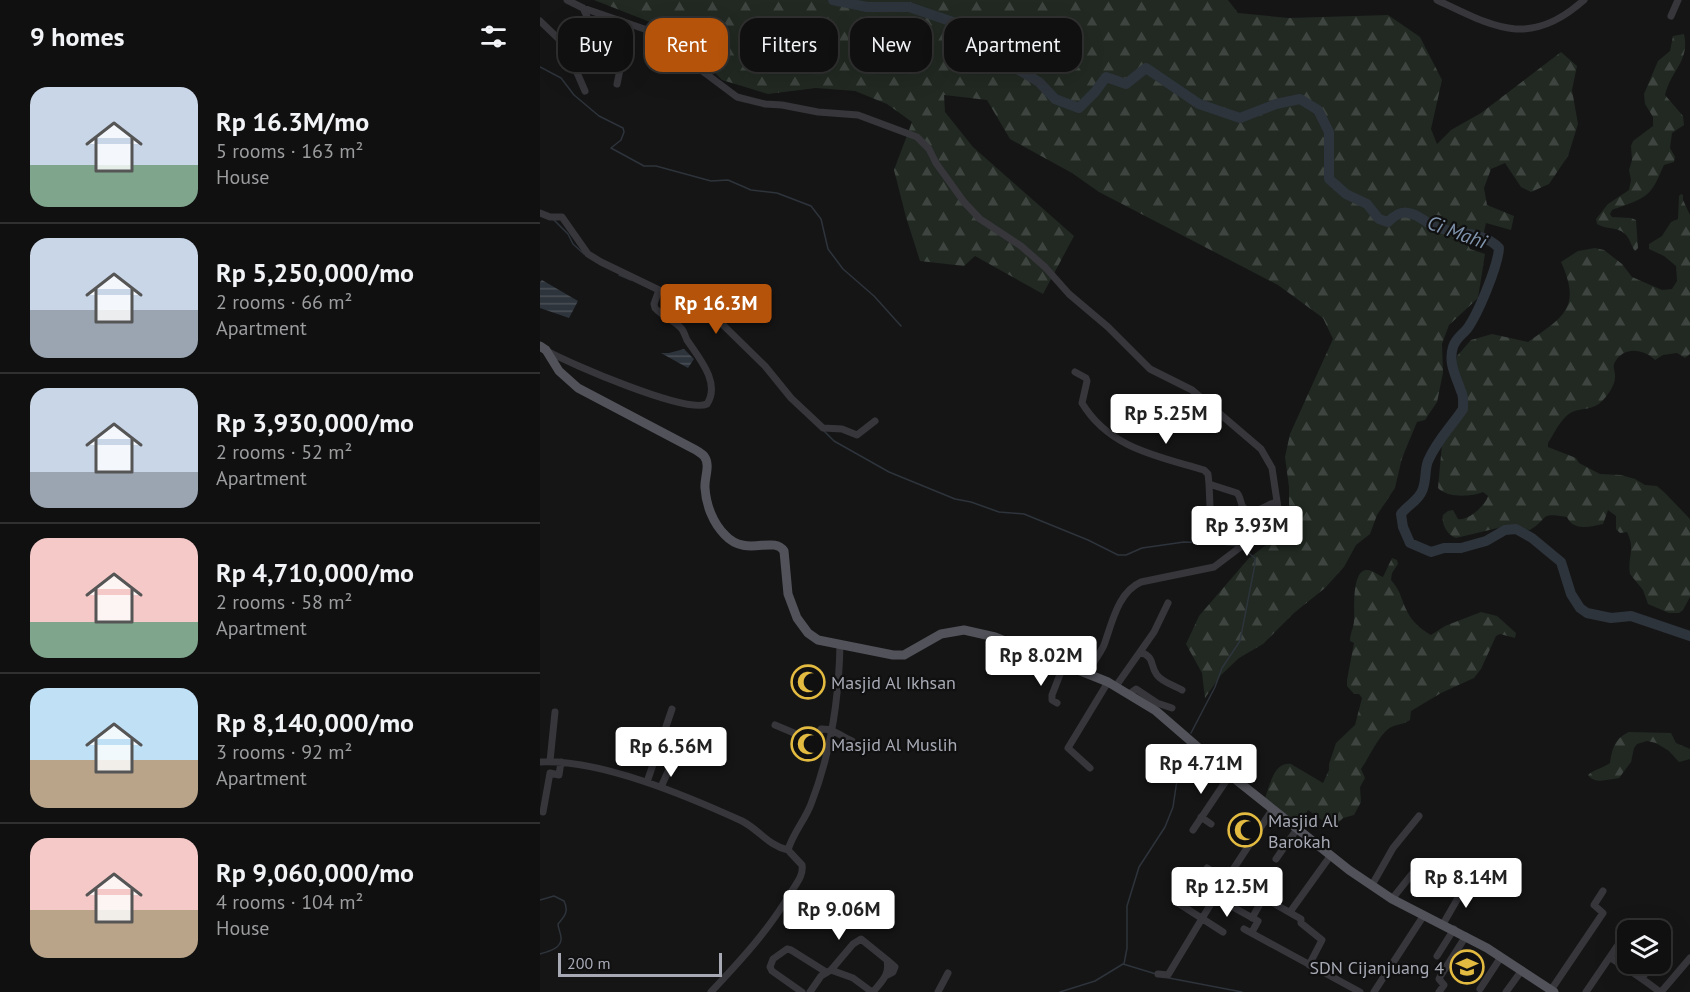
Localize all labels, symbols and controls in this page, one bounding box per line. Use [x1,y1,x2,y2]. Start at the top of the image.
chip: Buy [558,18,633,72]
chip: Rent [645,18,728,72]
chip: Filters [740,18,838,72]
chip: New [850,18,932,72]
chip: Apartment [944,18,1082,72]
text: 9 homes [30,20,125,53]
icon: filters [477,20,510,53]
text: Rp 16.3M/mo [216,105,369,138]
icon: home [78,111,150,183]
text: 5 rooms · 163 m² [216,138,363,164]
text: House [216,164,270,190]
water label: Ci Mahi [1424,209,1491,255]
text: Rp 5,250,000/mo [216,256,414,289]
icon: home [78,262,150,334]
pin: Rp 16.3M [654,284,778,335]
text: 2 rooms · 66 m² [216,289,352,315]
text: Rp 16.3M [675,290,757,316]
text: Apartment [216,315,307,341]
pin: Rp 5.25M [1104,394,1228,445]
text: Rp 5.25M [1125,400,1207,426]
text: Rp 3,930,000/mo [216,406,414,439]
icon: home [78,412,150,484]
text: 2 rooms · 52 m² [216,439,352,465]
text: Apartment [216,465,307,491]
pin: Rp 3.93M [1185,506,1309,557]
text: Rp 3.93M [1206,512,1288,538]
text: Rp 4,710,000/mo [216,556,414,589]
icon: home [78,562,150,634]
text: 2 rooms · 58 m² [216,589,352,615]
text: Apartment [216,615,307,641]
pin: Rp 8.02M [979,636,1103,687]
text: Rp 8.02M [1000,642,1082,668]
mosque icon: Masjid Al Ikhsan [790,664,826,700]
place label: Masjid Al Ikhsan [831,671,956,694]
text: Rp 8,140,000/mo [216,706,414,739]
icon: home [78,712,150,784]
mosque icon: Masjid Al Muslih [790,726,826,762]
pin: Rp 6.56M [609,727,733,778]
text: Rp 6.56M [630,733,712,759]
place label: Masjid Al Muslih [831,733,957,756]
text: 3 rooms · 92 m² [216,739,352,765]
pin: Rp 4.71M [1139,744,1263,795]
text: Rp 4.71M [1160,750,1242,776]
text: Apartment [216,765,307,791]
place label: Masjid Al Barokah [1268,809,1339,853]
mosque icon: Masjid Al Barokah [1227,812,1263,848]
text: Rp 9,060,000/mo [216,856,414,889]
pin: Rp 8.14M [1404,858,1528,909]
icon: home [78,862,150,934]
text: Rp 8.14M [1425,864,1507,890]
pin: Rp 12.5M [1165,867,1289,918]
text: Rp 12.5M [1186,873,1268,899]
text: 4 rooms · 104 m² [216,889,363,915]
pin: Rp 9.06M [777,890,901,941]
text: Rp 9.06M [798,896,880,922]
text: House [216,915,270,941]
map controls [1617,920,1671,974]
button: layers [1617,920,1671,974]
school or university icon: SDN Cijanjuang 4 [1449,949,1485,985]
scale bar [558,950,722,978]
text: 200 m [567,953,610,973]
place label: SDN Cijanjuang 4 [1310,956,1444,979]

